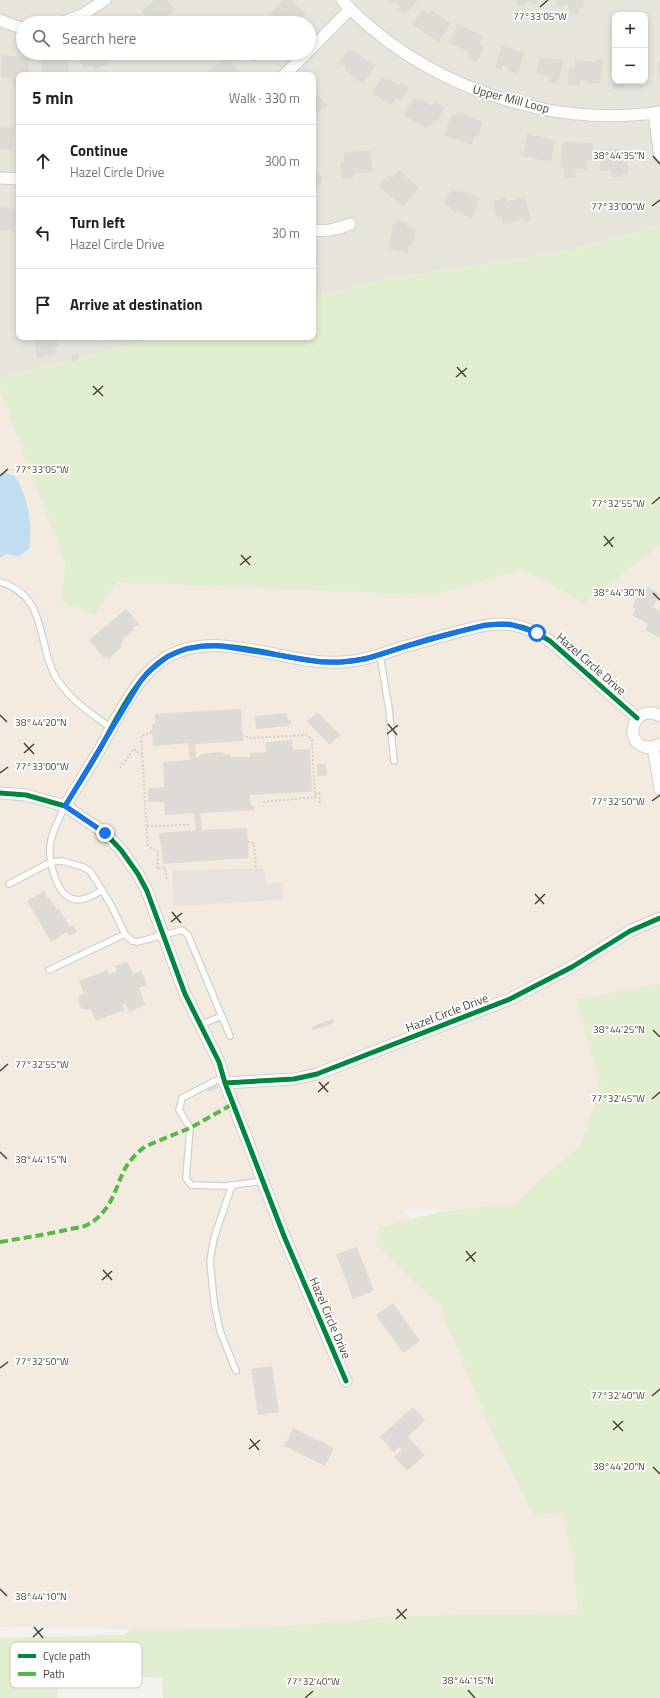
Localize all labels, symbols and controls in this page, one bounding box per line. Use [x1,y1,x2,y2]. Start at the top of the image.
text: 77°33'05"W [513,9,567,24]
map controls [612,12,648,84]
button: + [612,12,648,48]
search box [16,16,316,60]
icon: search [30,27,52,49]
text: Search here [62,27,136,50]
button: − [612,48,648,84]
street label: Upper Mill Loop [471,79,552,118]
text: 5 min [32,85,73,111]
text: Walk · 330 m [229,88,300,108]
text: Continue [70,139,128,162]
text: 38°44'35"N [593,148,645,163]
icon: ahead [32,150,54,172]
text: 300 m [264,151,300,171]
text: Hazel Circle Drive [70,162,164,182]
text: 77°33'00"W [591,199,645,214]
text: Turn left [70,211,125,234]
icon: left [32,222,54,244]
text: 30 m [272,223,300,243]
text: Hazel Circle Drive [70,234,164,254]
text: Arrive at destination [70,293,203,316]
icon: arrive [32,294,54,316]
text: 77°33'05"W [15,462,69,477]
text: 77°32'55"W [591,496,645,511]
text: 38°44'30"N [593,585,645,600]
route start [528,624,546,642]
street label: Hazel Circle Drive [552,628,630,699]
text: 38°44'20"N [15,715,67,730]
text: 77°33'00"W [15,759,69,774]
text: 77°32'50"W [591,794,645,809]
route end [96,824,114,842]
street label: Hazel Circle Drive [403,988,491,1037]
text: 38°44'25"N [593,1022,645,1037]
text: 77°32'55"W [15,1057,69,1072]
text: 77°32'45"W [591,1091,645,1106]
text: 38°44'15"N [15,1152,67,1167]
street label: Hazel Circle Drive [305,1274,356,1362]
text: 77°32'50"W [15,1354,69,1369]
text: 77°32'40"W [591,1388,645,1403]
text: 38°44'20"N [593,1459,645,1474]
text: 38°44'10"N [15,1589,67,1604]
legend [10,1642,142,1688]
text: Cycle path [43,1648,91,1664]
text: Path [43,1666,65,1682]
text: 38°44'15"N [442,1673,494,1688]
text: 77°32'40"W [286,1674,340,1689]

